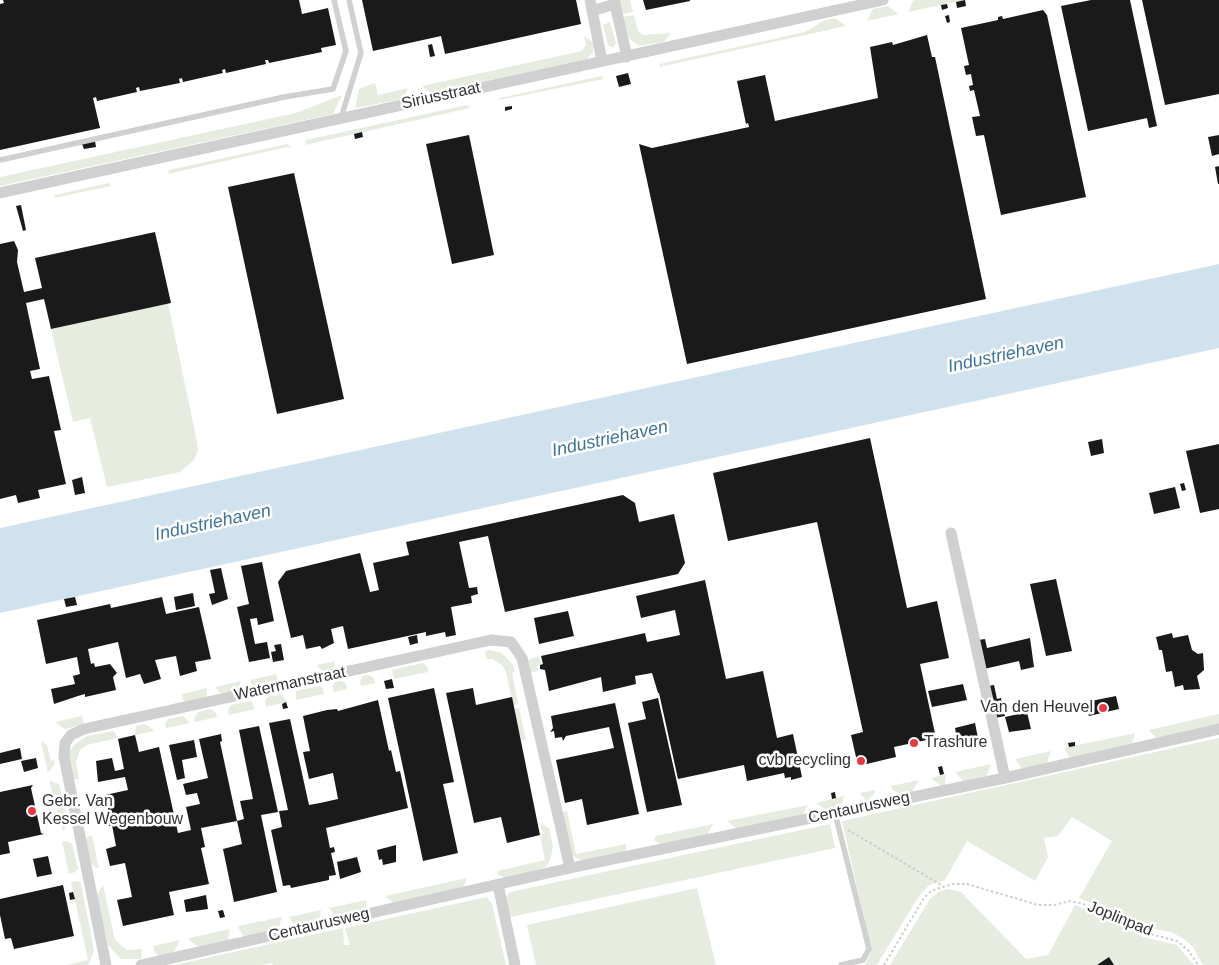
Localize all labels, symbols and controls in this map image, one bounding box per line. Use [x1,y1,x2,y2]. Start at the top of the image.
street label: Siriusstraat [400,78,482,114]
water label: Industriehaven [946,332,1066,378]
water label: Industriehaven [550,416,670,462]
water label: Industriehaven [153,500,273,546]
street label: Watermanstraat [233,663,347,705]
place label: Van den Heuvel [980,698,1093,718]
marker: Van den Heuvel [1097,702,1109,714]
place label: Trashure [924,733,987,753]
marker: Trashure [908,737,920,749]
place label: cvb recycling [759,751,851,771]
marker: cvb recycling [855,755,867,767]
street label: Centaurusweg [807,788,911,828]
place label: Gebr. Van Kessel Wegenbouw [42,792,183,830]
marker: Gebr. Van Kessel Wegenbouw [26,805,38,817]
street label: Joplinpad [1085,897,1155,941]
street label: Centaurusweg [267,904,371,946]

